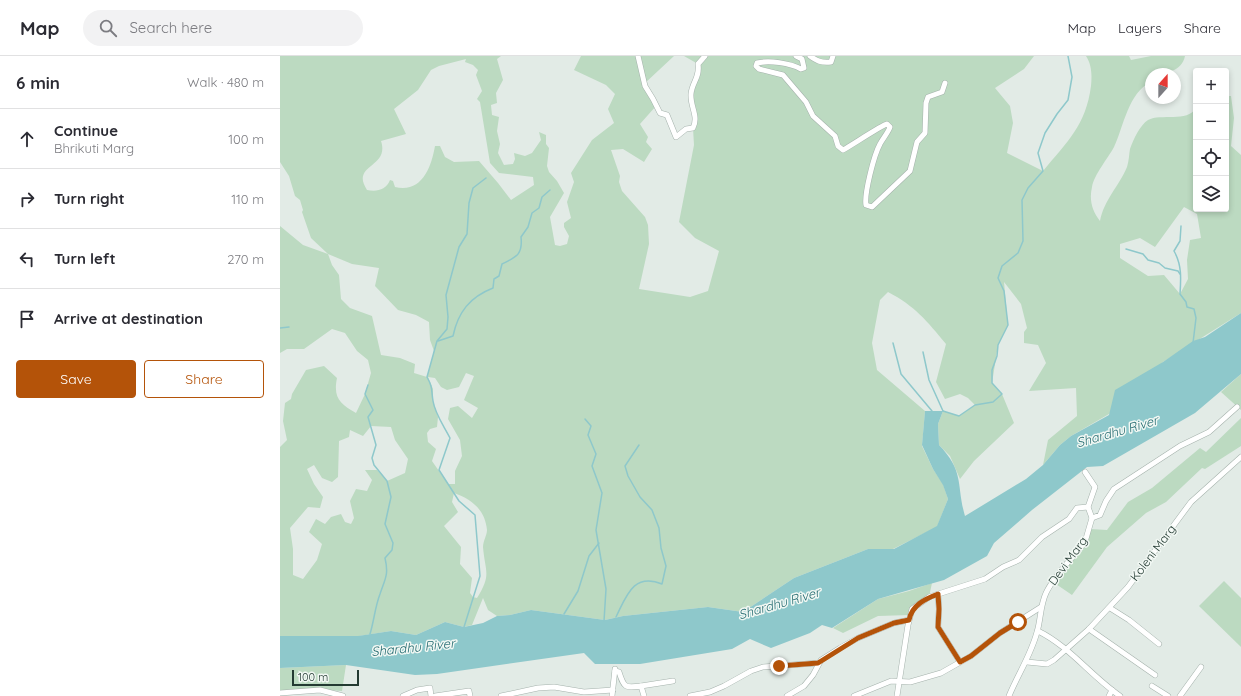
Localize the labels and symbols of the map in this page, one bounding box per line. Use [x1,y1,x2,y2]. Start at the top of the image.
north arrow [1145,68,1181,104]
water label: Shardhu River [1074,411,1162,450]
street label: Koleni Marg [1127,522,1179,584]
street label: Devi Marg [1045,533,1090,588]
water label: Shardhu River [736,583,824,622]
route start [1009,613,1027,631]
water label: Shardhu River [370,634,458,659]
route end [770,657,788,675]
scale bar [292,668,359,687]

